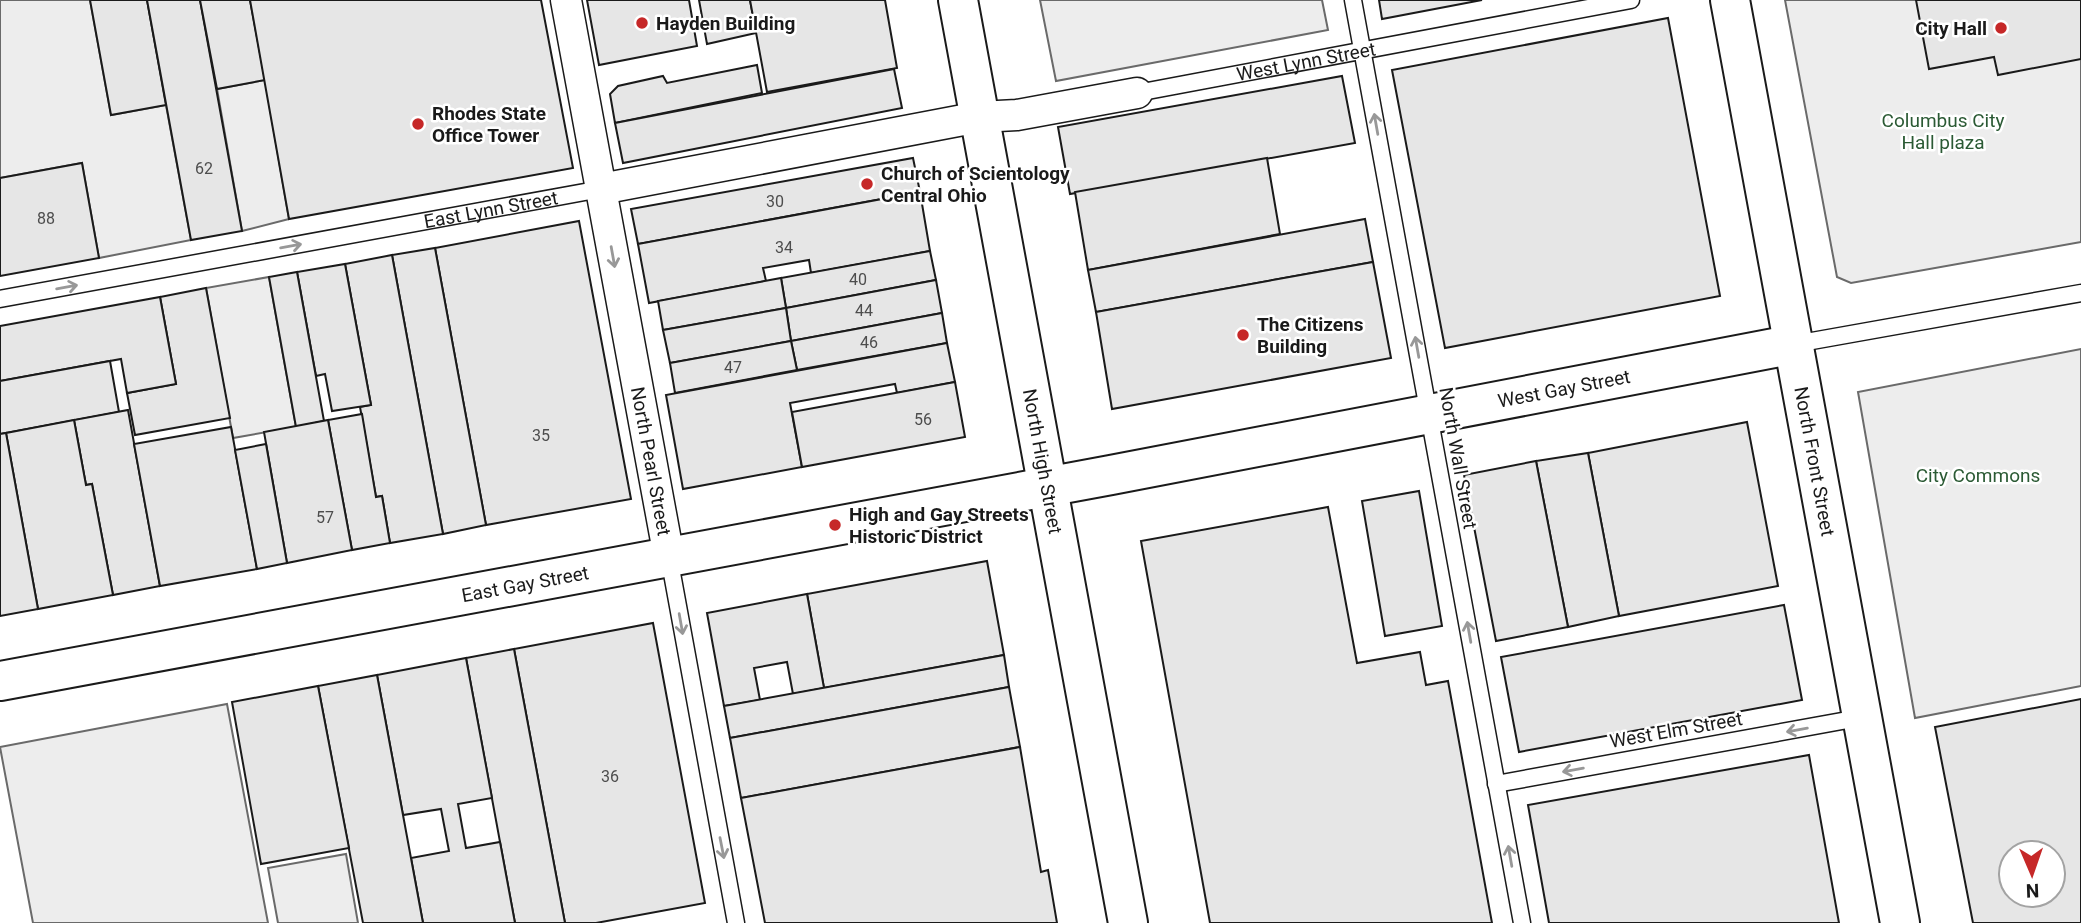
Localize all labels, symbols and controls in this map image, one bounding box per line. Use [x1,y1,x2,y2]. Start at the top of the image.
place label: Hayden Building [656,12,795,35]
marker: Hayden Building [634,15,650,31]
place label: City Hall [1915,17,1987,40]
marker: City Hall [1993,20,2009,36]
street label: West Lynn Street [1234,37,1378,86]
place label: Rhodes State Office Tower [432,102,546,147]
park label: Columbus City Hall plaza [1882,109,2004,154]
one-way arrow [1368,113,1382,136]
marker: Rhodes State Office Tower [410,116,426,132]
house number: 62 [195,159,213,178]
place label: Church of Scientology Central Ohio [881,162,1070,207]
marker: Church of Scientology Central Ohio [859,176,875,192]
street label: East Lynn Street [422,186,560,233]
house number: 30 [766,192,784,211]
house number: 88 [37,209,55,228]
house number: 34 [775,238,793,257]
one-way arrow [279,239,302,252]
one-way arrow [607,245,621,268]
house number: 40 [849,270,867,289]
one-way arrow [55,280,78,293]
house number: 44 [855,301,873,320]
place label: The Citizens Building [1257,313,1364,358]
marker: The Citizens Building [1235,327,1251,343]
house number: 46 [860,333,878,352]
one-way arrow [1410,336,1423,359]
house number: 47 [724,358,742,377]
street label: West Gay Street [1496,364,1632,412]
street label: North Pearl Street [626,385,676,537]
street label: North Wall Street [1434,385,1482,531]
street label: North Front Street [1790,385,1840,538]
street label: North High Street [1018,387,1068,536]
house number: 56 [914,410,932,429]
house number: 35 [532,426,550,445]
park label: City Commons [1916,464,2040,487]
place label: High and Gay Streets Historic District [849,503,1029,548]
house number: 57 [316,508,334,527]
marker: High and Gay Streets Historic District [827,517,843,533]
street label: East Gay Street [460,561,591,607]
one-way arrow [675,612,688,635]
one-way arrow [1461,621,1475,644]
street label: West Elm Street [1608,707,1744,753]
one-way arrow [1786,724,1809,737]
one-way arrow [1562,764,1585,777]
house number: 36 [601,767,619,786]
one-way arrow [716,836,729,859]
north arrow [1997,839,2067,909]
one-way arrow [1502,845,1516,868]
text: N [2025,879,2040,902]

